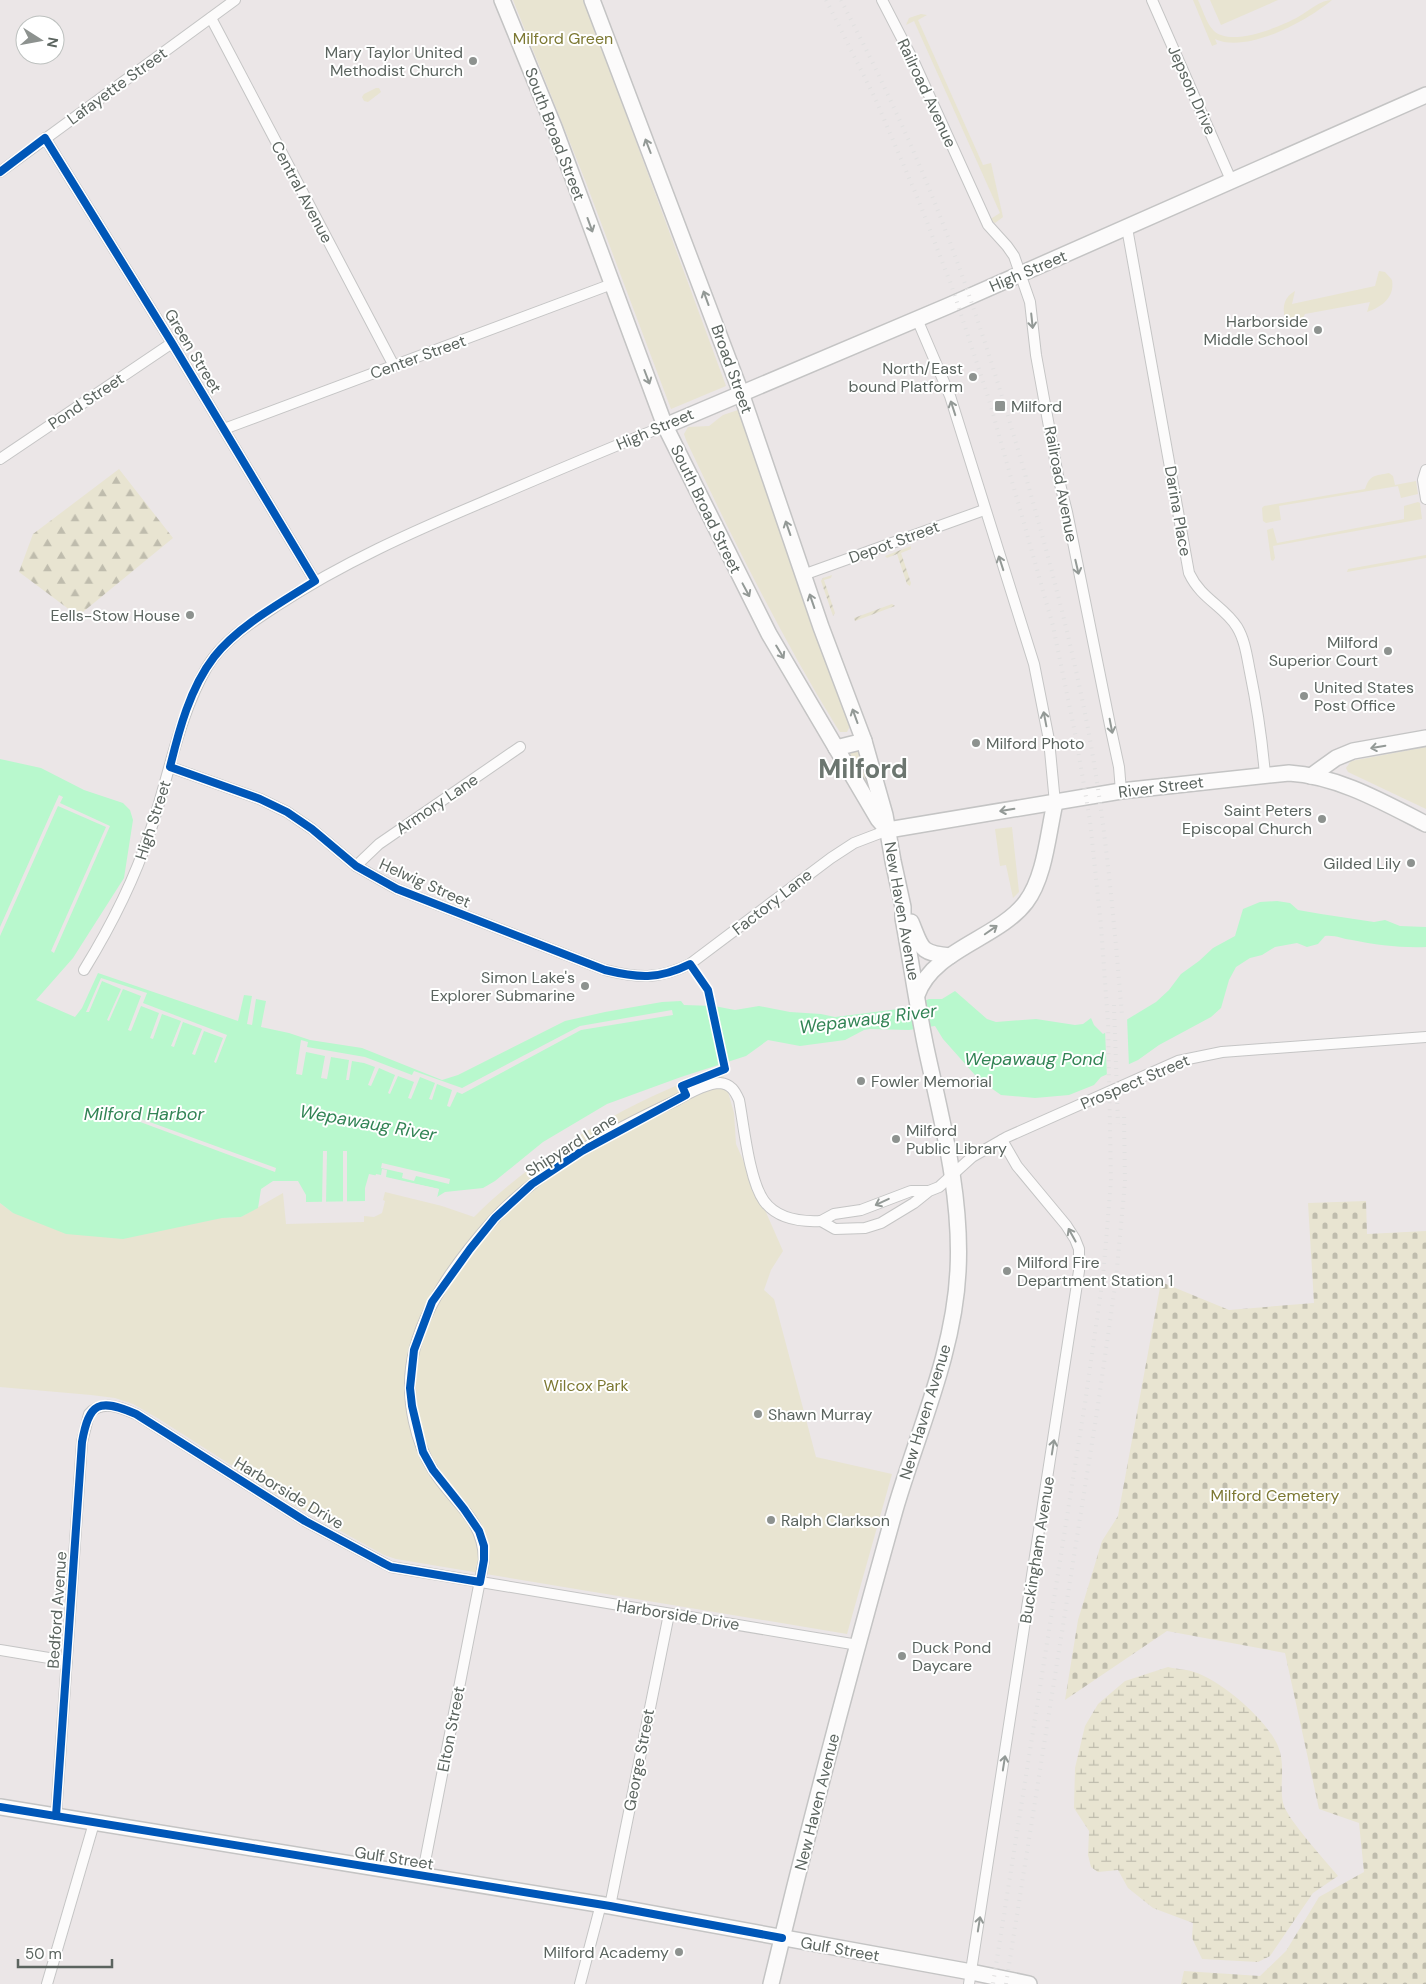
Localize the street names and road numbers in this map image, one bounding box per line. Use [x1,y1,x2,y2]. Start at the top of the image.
street label: Railroad Avenue [893,35,961,151]
street label: Jepson Drive [1163,42,1221,138]
street label: Lafayette Street [63,43,171,129]
street label: South Broad Street [520,65,590,203]
street label: Central Avenue [266,137,338,247]
street label: High Street [986,245,1070,297]
street label: Green Street [160,305,226,397]
street label: Broad Street [706,322,758,416]
street label: Center Street [367,330,469,384]
street label: Pond Street [44,368,128,434]
street label: High Street [613,403,697,455]
street label: Railroad Avenue [1039,424,1083,544]
street label: South Broad Street [666,441,746,577]
street label: Darina Place [1160,464,1196,558]
street label: Depot Street [846,516,942,568]
street label: Armory Lane [392,769,482,839]
street label: River Street [1117,771,1205,803]
street label: High Street [130,778,176,862]
street label: New Haven Avenue [879,840,925,982]
street label: Helwig Street [376,853,474,913]
street label: Factory Lane [728,864,816,940]
street label: Prospect Street [1077,1050,1193,1114]
street label: Shipyard Lane [521,1109,621,1181]
street label: New Haven Avenue [894,1342,956,1482]
street label: Harborside Drive [230,1452,348,1534]
street label: Buckingham Avenue [1015,1475,1059,1625]
street label: Bedford Avenue [42,1551,72,1669]
street label: Harborside Drive [615,1595,741,1635]
street label: Elton Street [432,1684,470,1774]
street label: George Street [619,1707,659,1813]
street label: New Haven Avenue [790,1731,844,1873]
street label: Gulf Street [353,1841,435,1875]
street label: Gulf Street [799,1932,881,1966]

